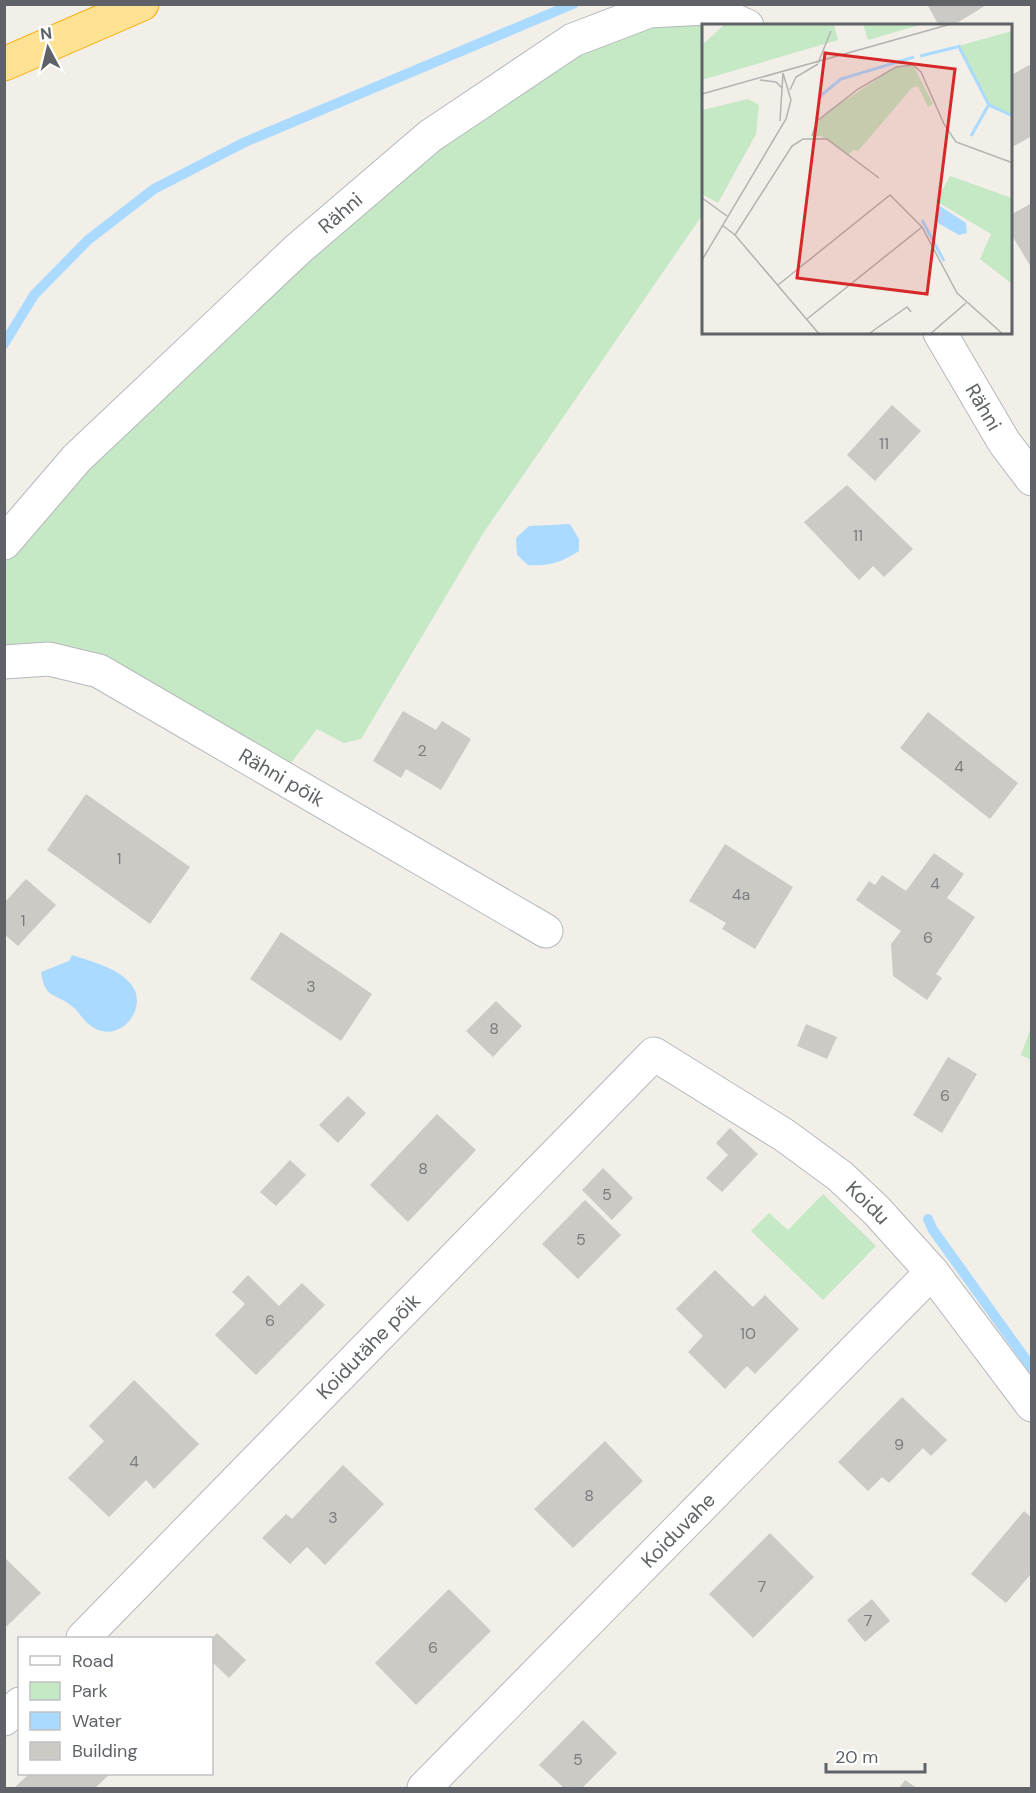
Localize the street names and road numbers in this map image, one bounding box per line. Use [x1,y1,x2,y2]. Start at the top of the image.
street label: Rähni [313,186,368,239]
street label: Rähni [960,379,1007,435]
street label: Rähni põik [234,742,329,812]
street label: Koidu [840,1175,896,1230]
street label: Koidutähe põik [311,1288,426,1405]
street label: Koiduvahe [635,1487,721,1573]

